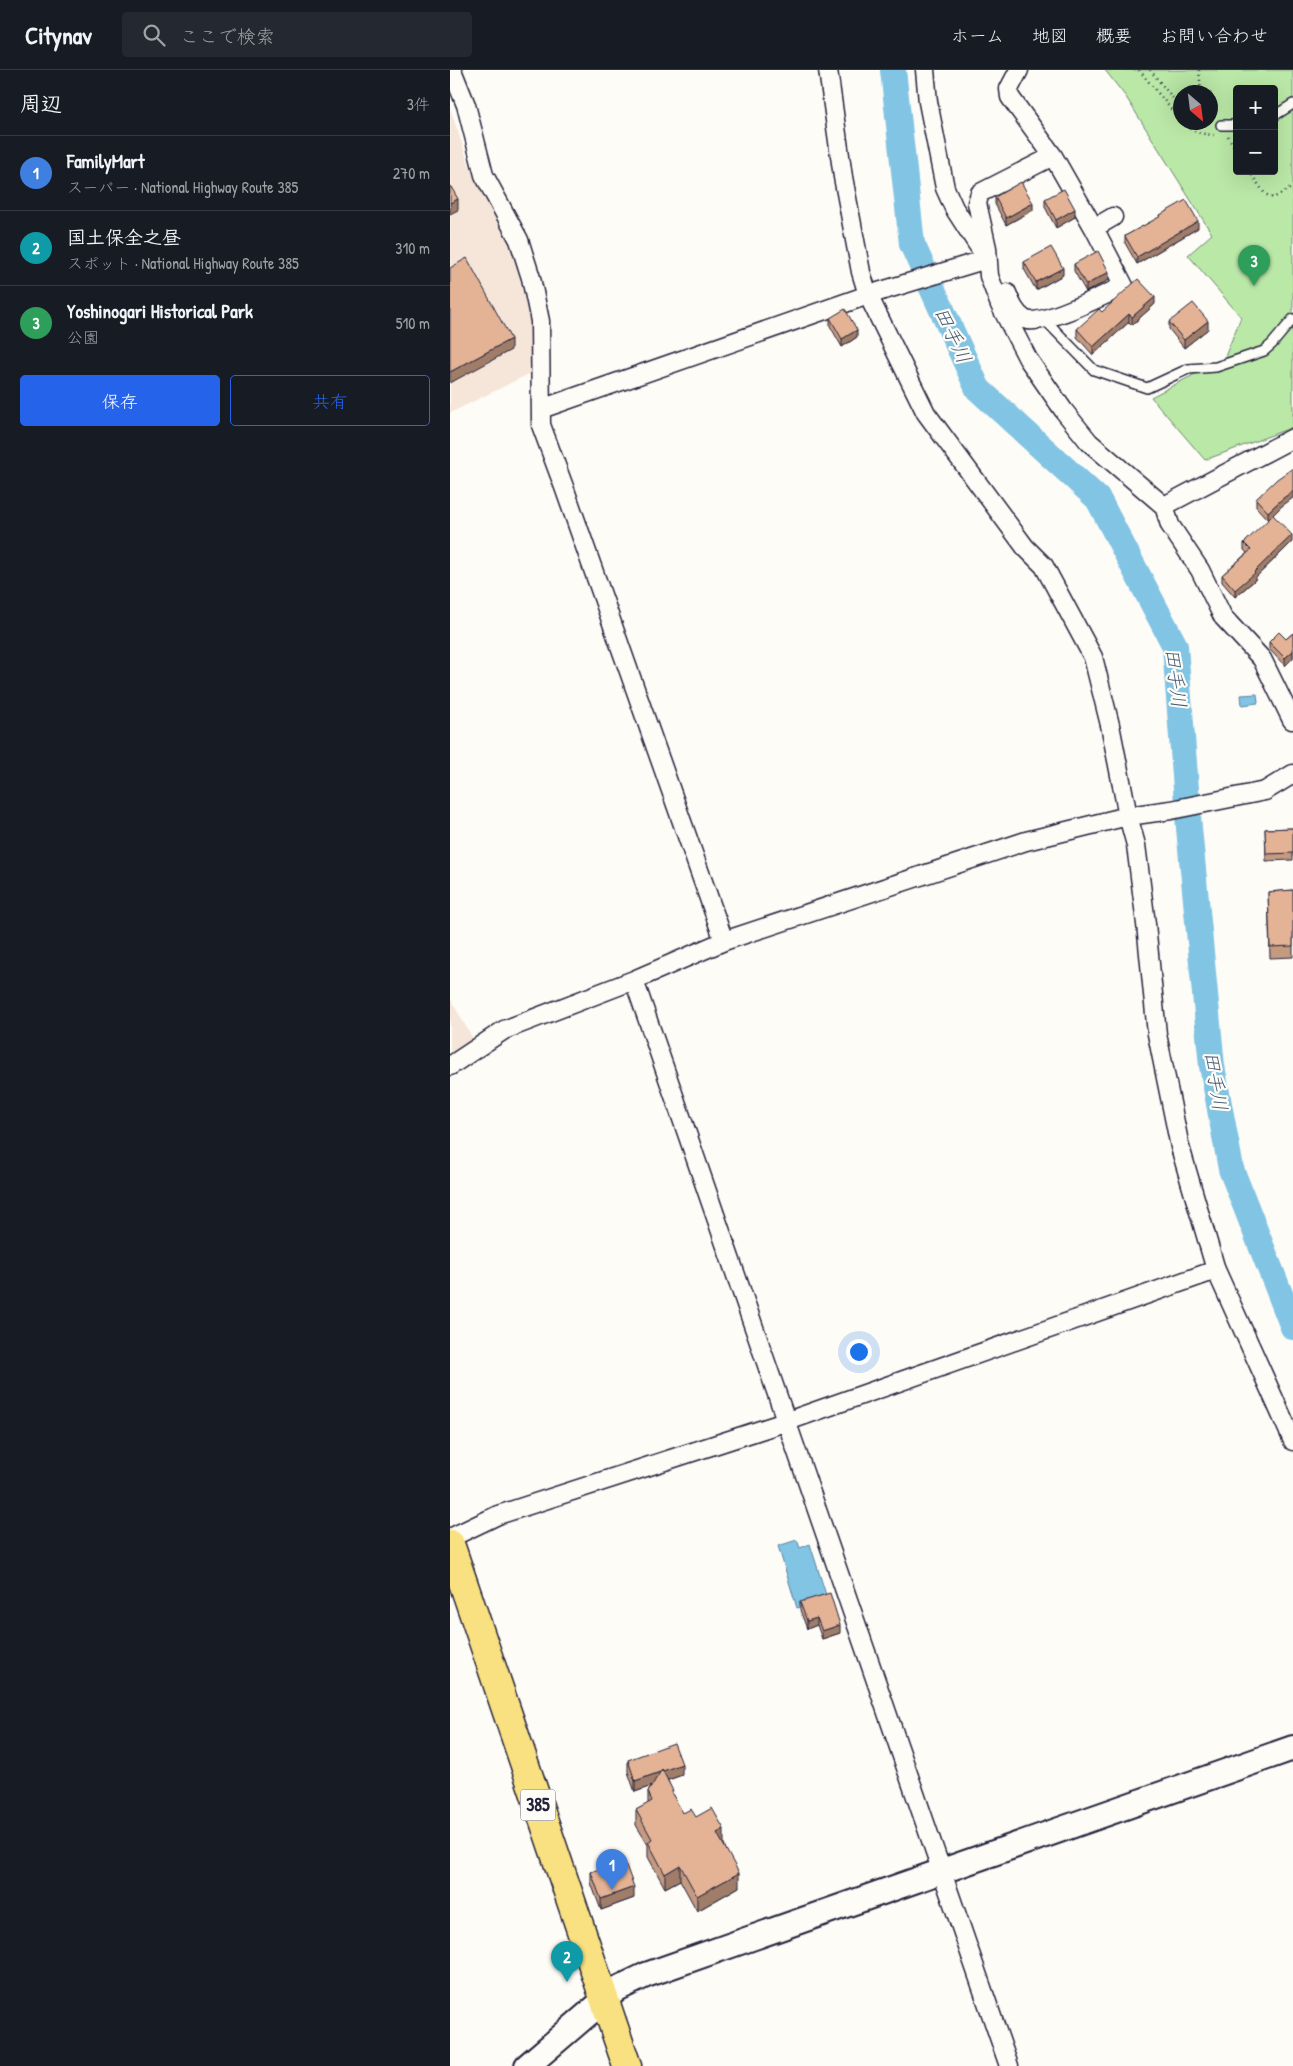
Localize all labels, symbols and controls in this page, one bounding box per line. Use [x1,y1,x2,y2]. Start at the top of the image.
search box [122,12,472,57]
text: Citynav [25,19,92,51]
icon: search [140,21,168,49]
text: ここで検索 [180,23,275,49]
text: ホーム [951,23,1004,48]
text: 地図 [1032,23,1068,48]
text: 概要 [1096,23,1132,48]
text: お問い合わせ [1160,23,1268,48]
north arrow [1173,85,1218,130]
map controls [1233,85,1278,175]
button: + [1233,85,1278,130]
text: 周辺 [20,89,62,118]
text: 3件 [407,93,430,115]
button: − [1233,130,1278,175]
text: FamilyMart [67,148,144,174]
text: 1 [33,162,39,184]
text: 270 m [393,162,430,184]
text: スーパー · National Highway Route 385 [67,176,298,198]
text: 国土保全之昼 [67,224,181,250]
text: 2 [32,237,40,259]
text: 310 m [395,237,430,259]
pin: 3 [1238,245,1270,286]
text: スポット · National Highway Route 385 [67,252,299,274]
text: Yoshinogari Historical Park [67,298,253,324]
water label: 田手川 [929,302,978,368]
text: 3 [32,312,40,334]
text: 510 m [396,312,430,334]
text: 公園 [67,326,99,348]
button: 保存 [20,375,220,426]
button: 共有 [230,375,430,426]
water label: 田手川 [1159,647,1194,709]
water label: 田手川 [1198,1049,1235,1113]
your location [846,1339,872,1365]
road number: 385 [520,1790,556,1820]
pin: 1 [596,1849,628,1890]
pin: 2 [551,1941,583,1982]

